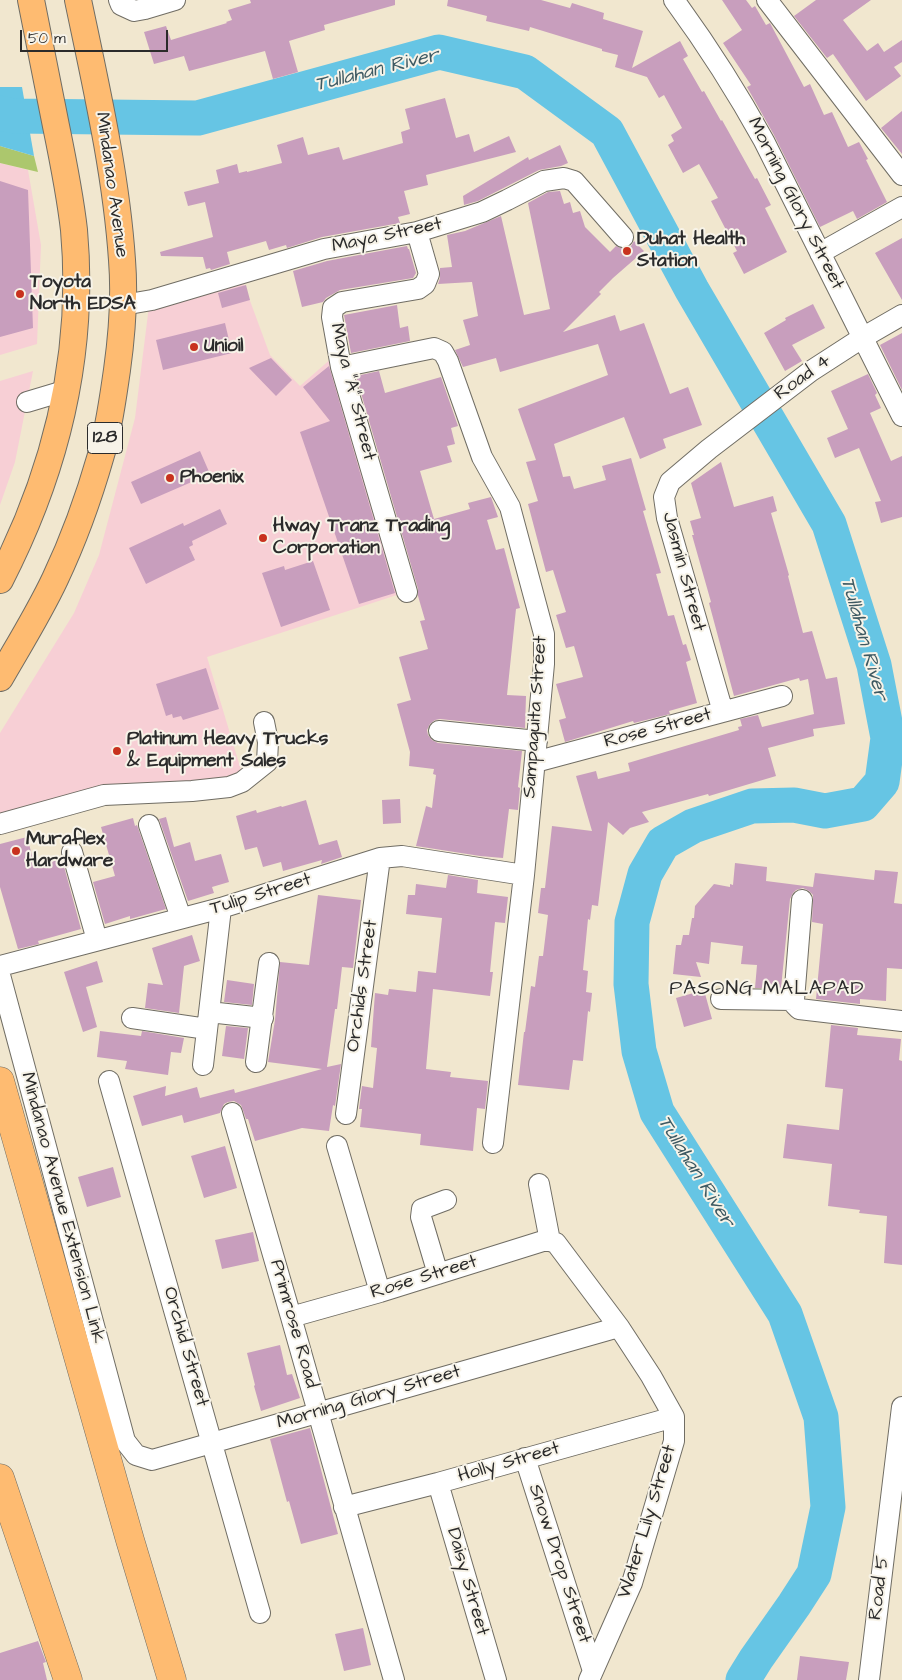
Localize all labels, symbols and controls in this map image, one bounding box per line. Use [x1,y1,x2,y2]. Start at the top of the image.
scale bar [22,20,170,52]
text: 50 m [28,28,66,49]
water label: Tullahan River [313,44,441,98]
street label: Mindanao Avenue [90,111,132,259]
street label: Morning Glory Street [742,114,848,294]
street label: Maya Street [330,213,444,259]
place label: Duhat Health Station [637,229,745,273]
marker: Duhat Health Station [621,245,633,257]
place label: Toyota North EDSA [30,272,136,316]
marker: Toyota North EDSA [14,288,26,300]
street label: Maya "A" Street [324,321,380,463]
place label: Unioil [204,336,244,358]
marker: Unioil [188,341,200,353]
street label: Road 4 [770,350,836,406]
road number: 128 [88,422,122,453]
place label: Phoenix [180,467,244,489]
marker: Phoenix [164,472,176,484]
street label: Jasmin Street [656,510,710,634]
place label: Hway Tranz Trading Corporation [273,516,450,560]
marker: Hway Tranz Trading Corporation [257,532,269,544]
water label: Tullahan River [834,575,892,703]
street label: Sampaguita Street [519,635,553,799]
street label: Rose Street [602,704,714,754]
place label: Platinum Heavy Trucks & Equipment Sales [127,729,328,773]
marker: Platinum Heavy Trucks & Equipment Sales [111,745,123,757]
place label: Muraflex Hardware [26,829,113,873]
marker: Muraflex Hardware [10,845,22,857]
street label: Tulip Street [208,869,314,921]
street label: Orchids Street [342,919,384,1053]
district label: PASONG MALAPAD [668,978,866,1002]
street label: Mindanao Avenue Extension Link [15,1070,109,1346]
water label: Tullahan River [651,1112,739,1232]
street label: Rose Street [368,1251,480,1305]
street label: Primrose Road [264,1257,322,1391]
street label: Orchid Street [157,1285,213,1409]
street label: Morning Glory Street [274,1361,464,1435]
street label: Holly Street [455,1438,563,1488]
street label: Water Lily Street [614,1443,682,1601]
street label: Snow Drop Street [523,1482,595,1646]
street label: Daisy Street [441,1525,493,1639]
street label: Road 5 [865,1555,895,1621]

